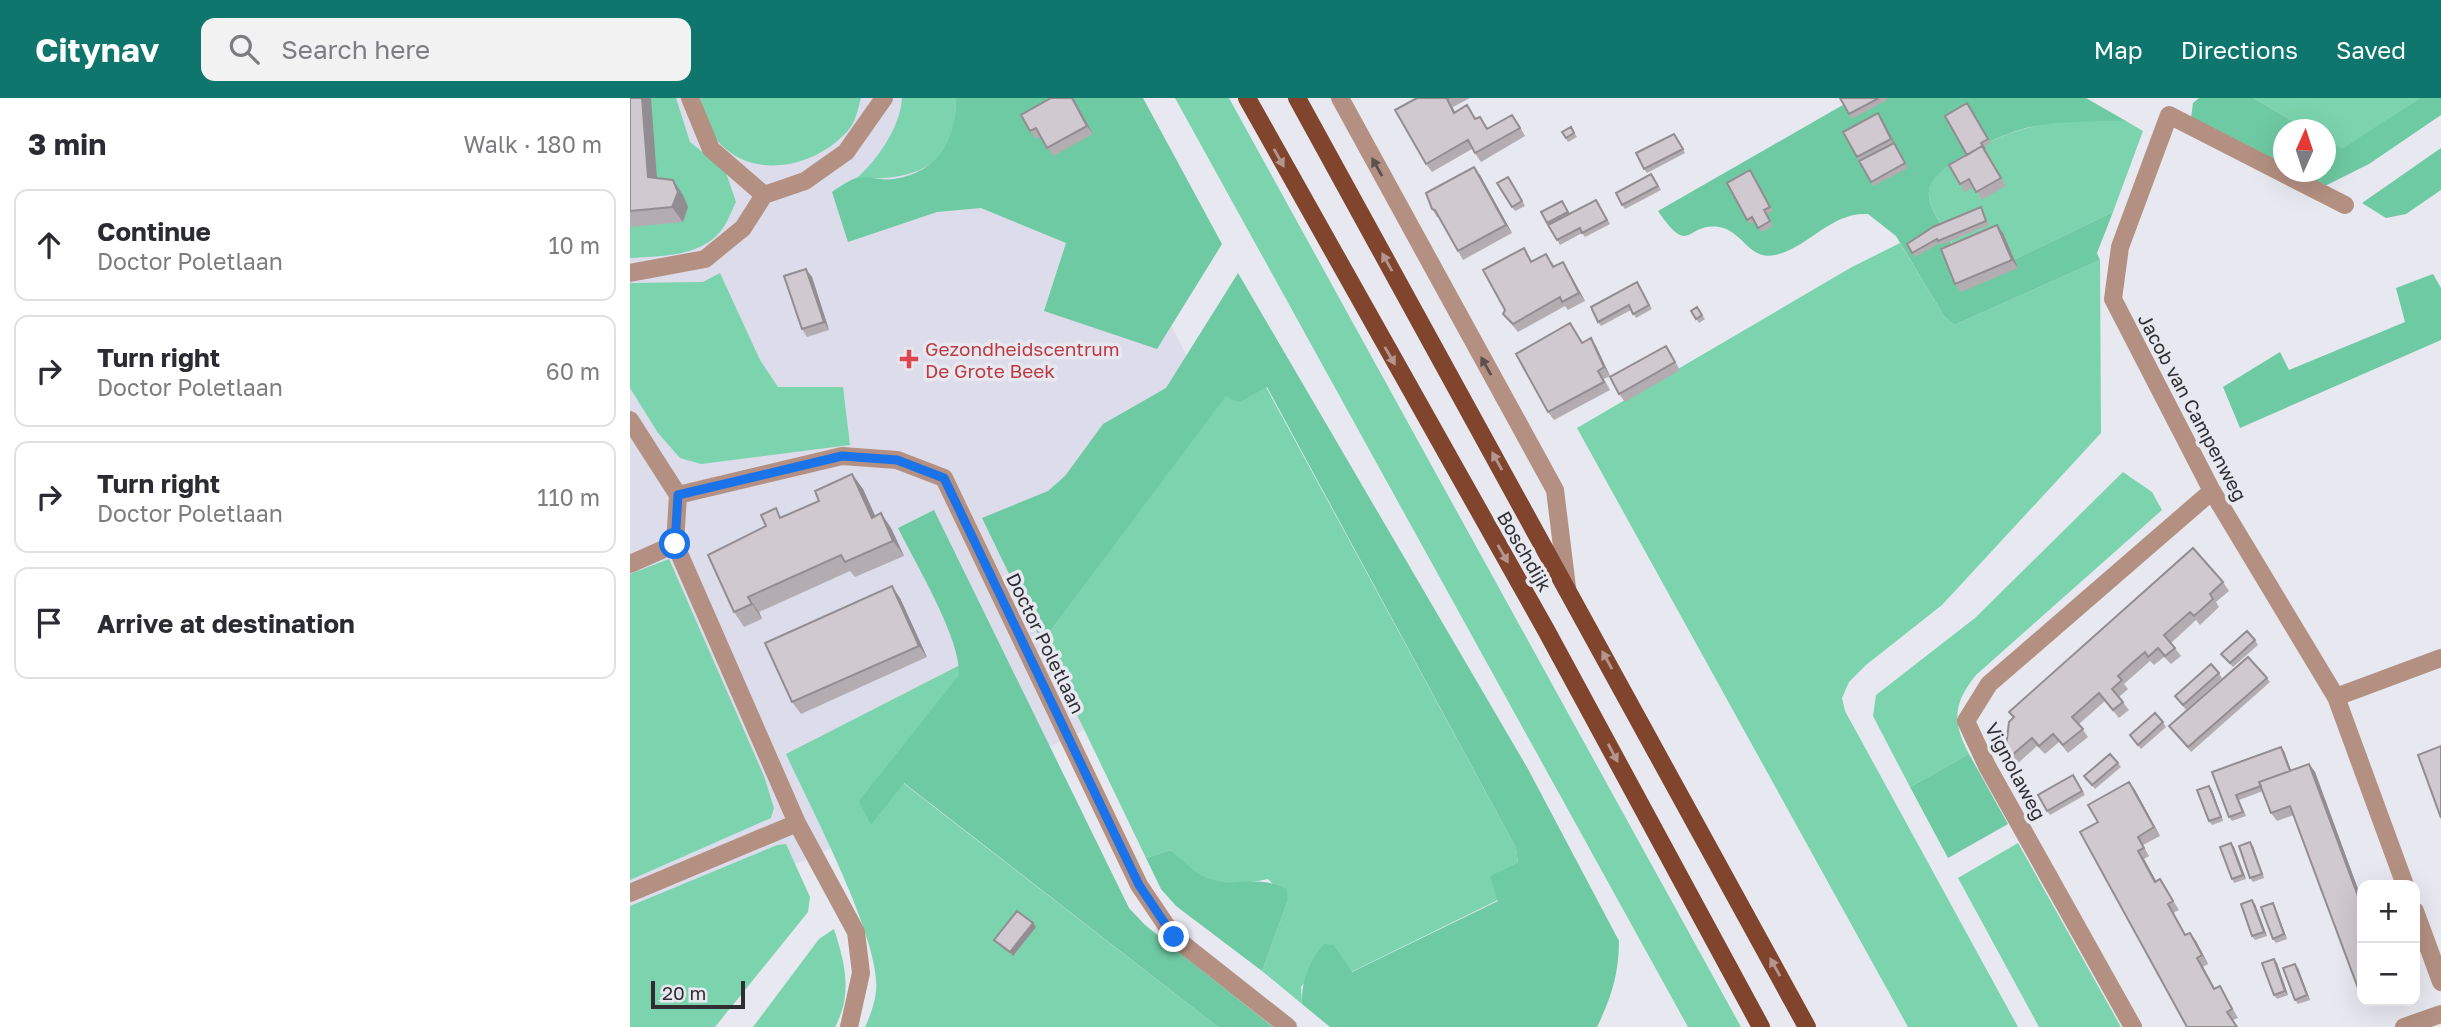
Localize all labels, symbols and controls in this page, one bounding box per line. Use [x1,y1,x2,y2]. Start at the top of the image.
search box [201,18,691,81]
text: Citynav [35,30,159,69]
icon: search [225,30,263,68]
text: Search here [281,34,430,65]
text: Map [2094,35,2143,64]
text: Directions [2181,35,2298,64]
text: Saved [2336,35,2406,64]
north arrow [2273,119,2336,182]
text: 3 min [28,126,106,162]
text: Walk · 180 m [464,130,602,158]
one-way arrow [1274,148,1285,168]
one-way arrow [1371,157,1383,176]
text: Continue [97,216,211,247]
icon: ahead [30,226,68,264]
text: 10 m [548,231,600,259]
text: Doctor Poletlaan [97,247,283,275]
one-way arrow [1381,252,1393,271]
street label: Jacob van Campenweg [2134,309,2252,505]
place label: Gezondheidscentrum De Grote Beek [925,337,1120,382]
text: Turn right [97,342,220,373]
one-way arrow [1384,347,1396,366]
marker: Gezondheidscentrum De Grote Beek [899,349,919,369]
icon: right [30,352,68,390]
text: 60 m [546,357,600,385]
one-way arrow [1480,357,1492,376]
text: Doctor Poletlaan [97,373,283,401]
one-way arrow [1491,451,1503,470]
text: Turn right [97,468,220,499]
icon: right [30,478,68,516]
text: 110 m [537,483,600,511]
text: Doctor Poletlaan [97,499,283,527]
street label: Boschdijk [1493,507,1557,595]
route start [659,528,690,559]
one-way arrow [1497,545,1509,564]
street label: Doctor Poletlaan [1002,569,1090,717]
icon: arrive [30,604,68,642]
text: Arrive at destination [97,608,355,639]
one-way arrow [1601,650,1613,670]
street label: Vignolaweg [1981,718,2051,824]
one-way arrow [1607,744,1619,763]
map controls [2357,880,2420,1006]
button: + [2357,880,2420,943]
route end [1158,921,1189,952]
button: − [2357,943,2420,1006]
one-way arrow [1769,957,1781,977]
scale bar [651,978,746,1010]
text: 20 m [662,981,706,1004]

